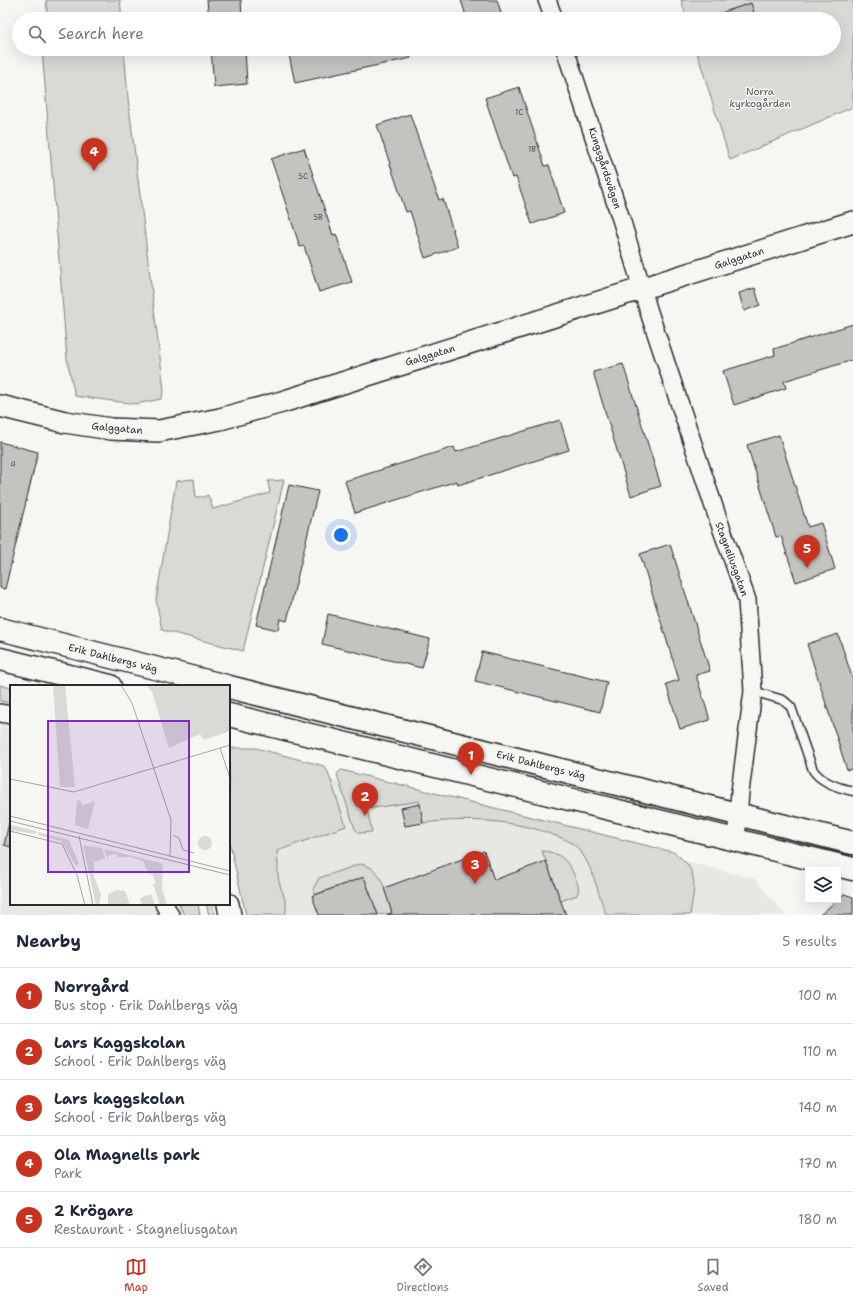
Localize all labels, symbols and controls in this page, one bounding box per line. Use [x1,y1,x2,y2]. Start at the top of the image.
search box [12,12,841,56]
icon: search [26,23,48,45]
text: Search here [58,24,144,44]
park label: Norra kyrkogården [729,85,791,110]
house number: 1C [515,107,523,118]
street label: Kungsgårdsvägen [586,126,624,210]
pin: 4 [81,138,107,171]
house number: 1B [528,144,536,155]
house number: 5C [298,171,308,182]
house number: 5B [313,212,323,223]
street label: Galggatan [713,244,765,272]
street label: Galggatan [404,341,456,369]
street label: Galggatan [91,419,143,437]
house number: 4 [10,459,16,470]
street label: Stagneliusgatan [713,520,751,598]
your location [331,525,351,545]
pin: 5 [794,535,820,568]
street label: Erik Dahlbergs väg [67,641,159,675]
inset map [10,685,230,905]
pin: 1 [458,742,484,775]
street label: Erik Dahlbergs väg [495,748,587,782]
pin: 2 [352,783,378,816]
pin: 3 [462,851,488,884]
map controls [805,867,841,903]
button: layers [805,867,841,903]
text: Nearby [16,930,81,952]
text: 5 results [782,933,837,950]
text: Norrgård [54,977,129,997]
text: 1 [26,987,32,1004]
text: 100 m [798,987,837,1004]
text: Bus stop · Erik Dahlbergs väg [54,997,238,1014]
text: Lars Kaggskolan [54,1033,185,1053]
text: 2 [24,1043,34,1060]
text: 110 m [802,1043,837,1060]
text: School · Erik Dahlbergs väg [54,1053,226,1070]
text: Lars kaggskolan [54,1089,185,1109]
text: 3 [24,1099,34,1116]
text: 140 m [798,1099,837,1116]
text: School · Erik Dahlbergs väg [54,1109,226,1126]
text: Ola Magnells park [54,1145,200,1165]
text: 4 [24,1155,34,1172]
text: 170 m [799,1155,837,1172]
text: Park [54,1165,82,1182]
text: 2 Krögare [54,1201,133,1221]
text: 5 [25,1211,33,1228]
text: 180 m [798,1211,837,1228]
text: Restaurant · Stagneliusgatan [54,1221,238,1238]
tab: Map [124,1256,148,1295]
tab: Directions [396,1256,449,1295]
tab: Saved [697,1256,729,1295]

